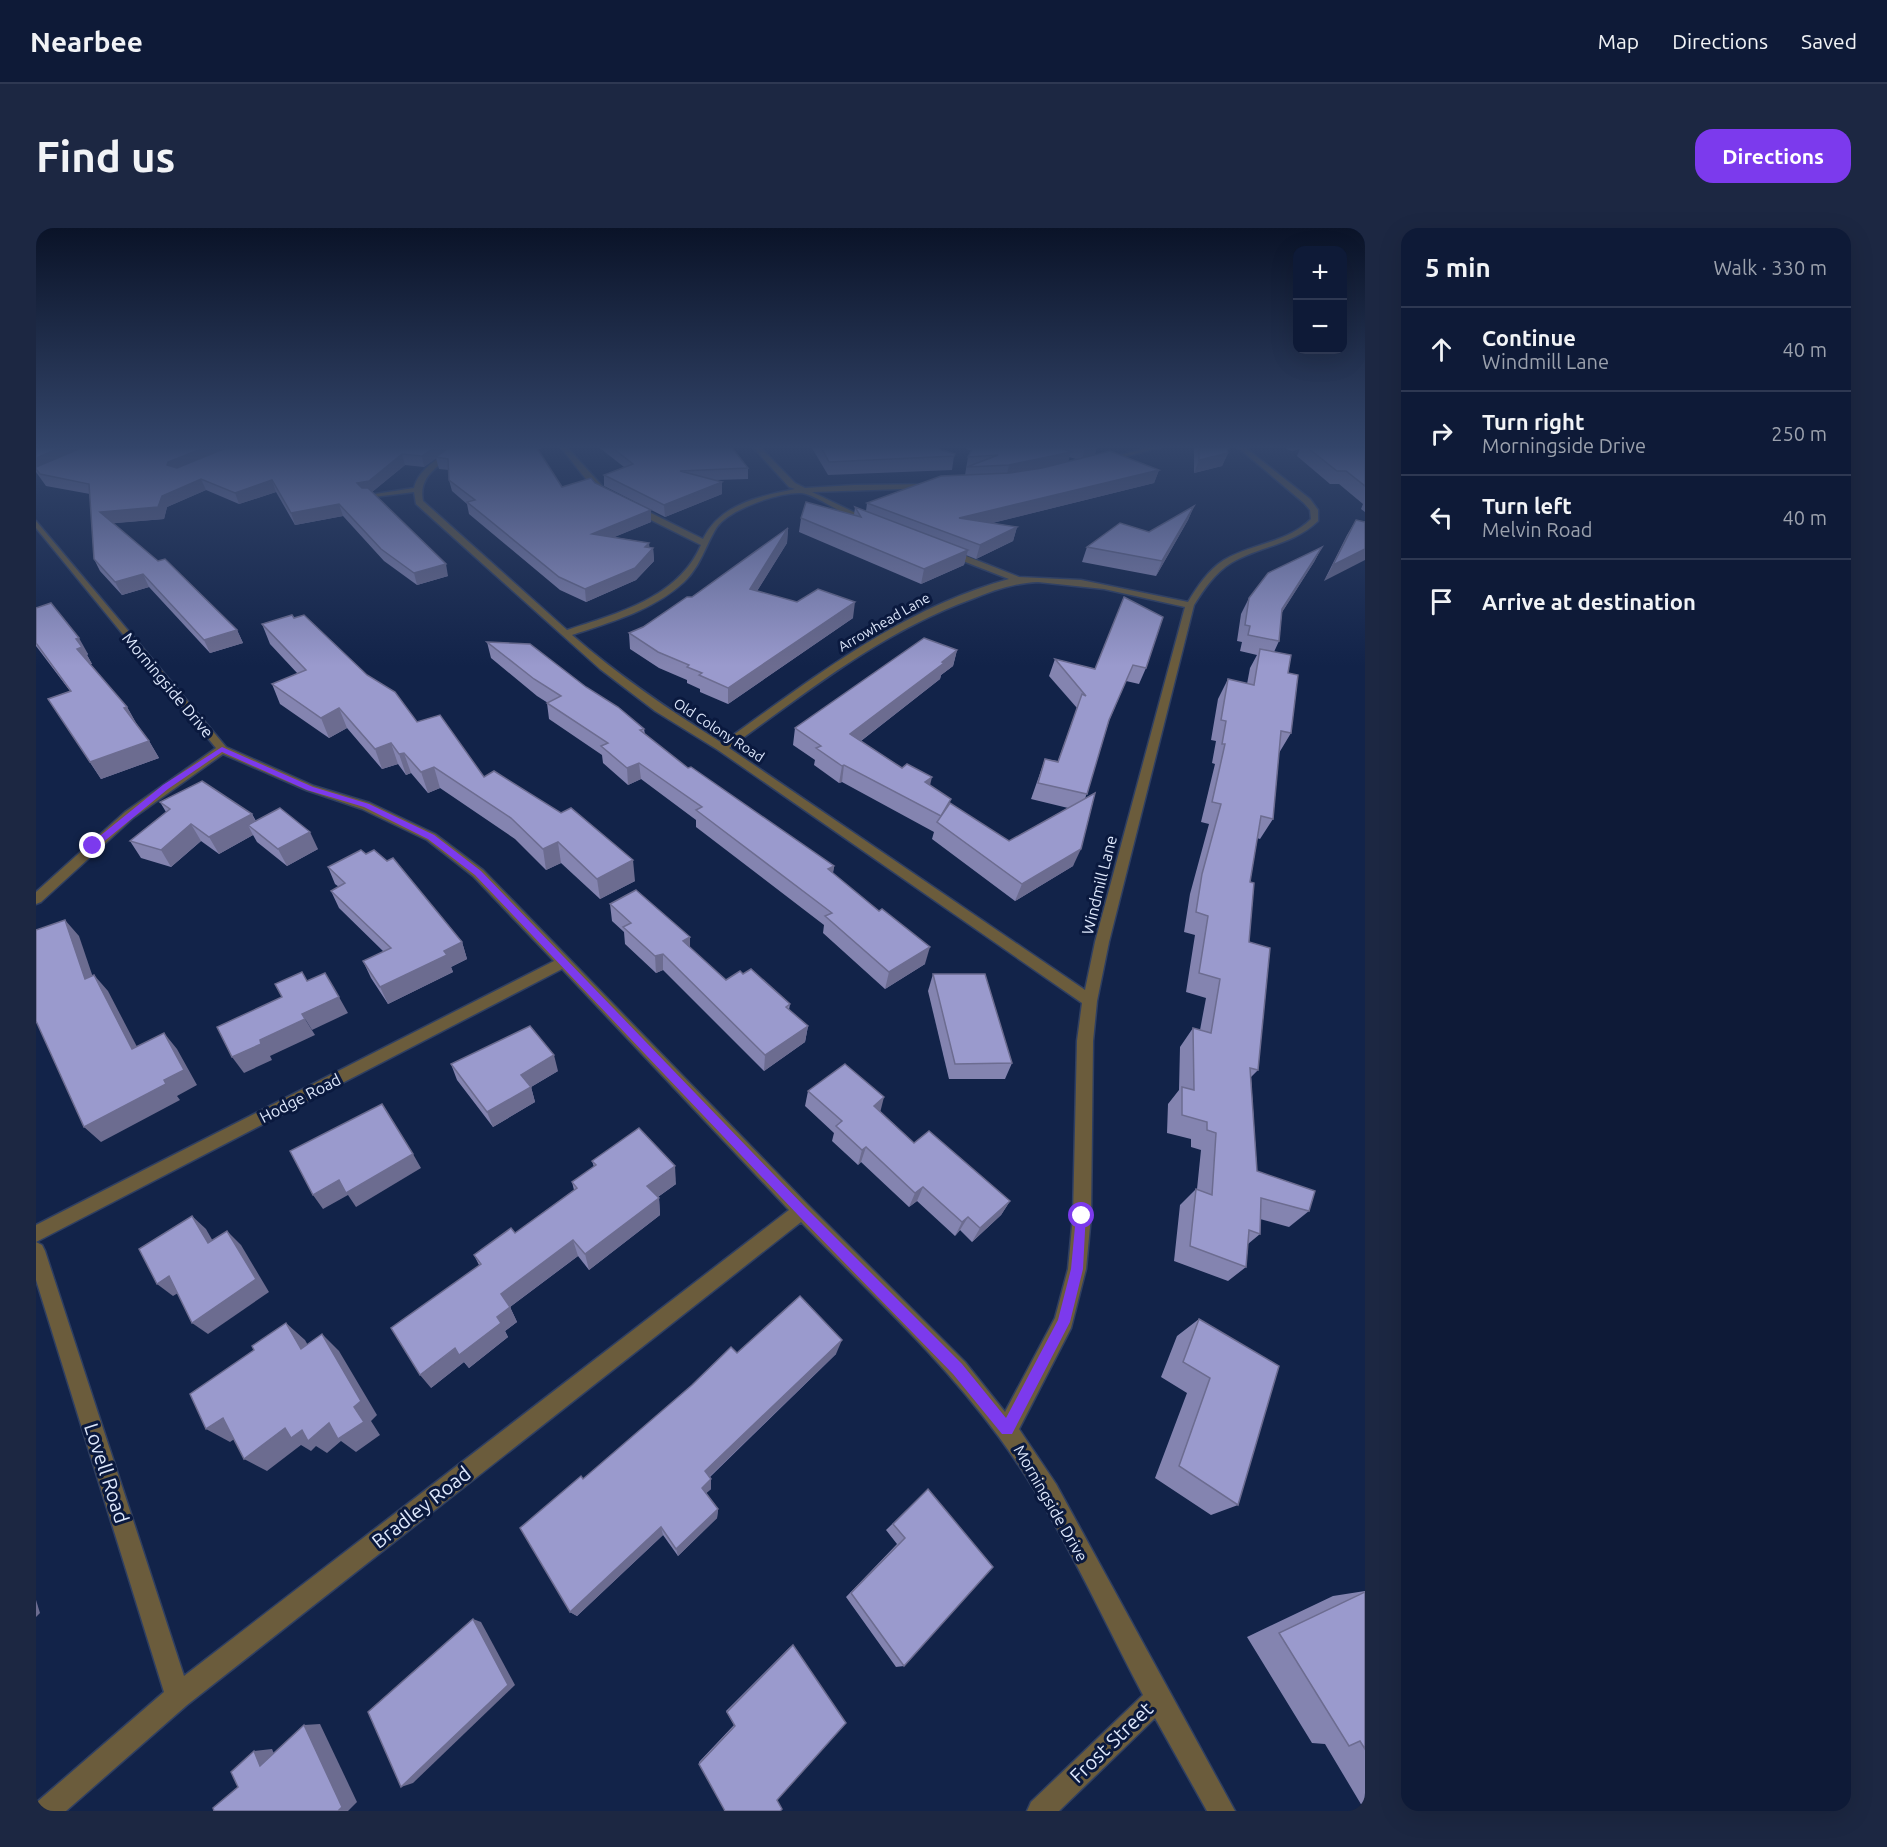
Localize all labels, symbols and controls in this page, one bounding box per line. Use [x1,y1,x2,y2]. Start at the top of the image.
text: Nearbee [30,26,143,57]
text: Map [1598,29,1639,53]
text: Directions [1672,29,1768,53]
text: Saved [1801,29,1857,53]
button: Directions [1695,129,1851,183]
text: Find us [36,133,175,180]
map controls [1293,246,1347,354]
button: + [1293,246,1347,300]
text: 5 min [1425,253,1491,282]
text: Walk · 330 m [1714,256,1827,279]
button: − [1293,300,1347,354]
text: Continue [1482,325,1576,350]
icon: ahead [1425,333,1458,366]
text: 40 m [1783,338,1827,361]
text: Windmill Lane [1482,350,1609,373]
text: Turn right [1482,409,1584,434]
icon: right [1425,417,1458,450]
text: 250 m [1771,422,1827,445]
text: Morningside Drive [1482,434,1646,457]
text: Turn left [1482,493,1572,518]
icon: left [1425,501,1458,534]
text: 40 m [1783,506,1827,529]
text: Melvin Road [1482,518,1592,541]
icon: arrive [1425,585,1458,618]
street label: Arrowhead Lane [835,589,933,655]
text: Arrive at destination [1482,589,1696,614]
street label: Morningside Drive [119,629,217,741]
street label: Old Colony Road [671,695,767,765]
route end [79,832,105,858]
street label: Windmill Lane [1078,834,1120,936]
street label: Hodge Road [257,1070,343,1126]
route start [1068,1202,1094,1228]
street label: Lovell Road [80,1420,134,1526]
street label: Morningside Drive [1010,1442,1092,1564]
street label: Bradley Road [367,1461,475,1553]
street label: Frost Street [1065,1697,1157,1787]

